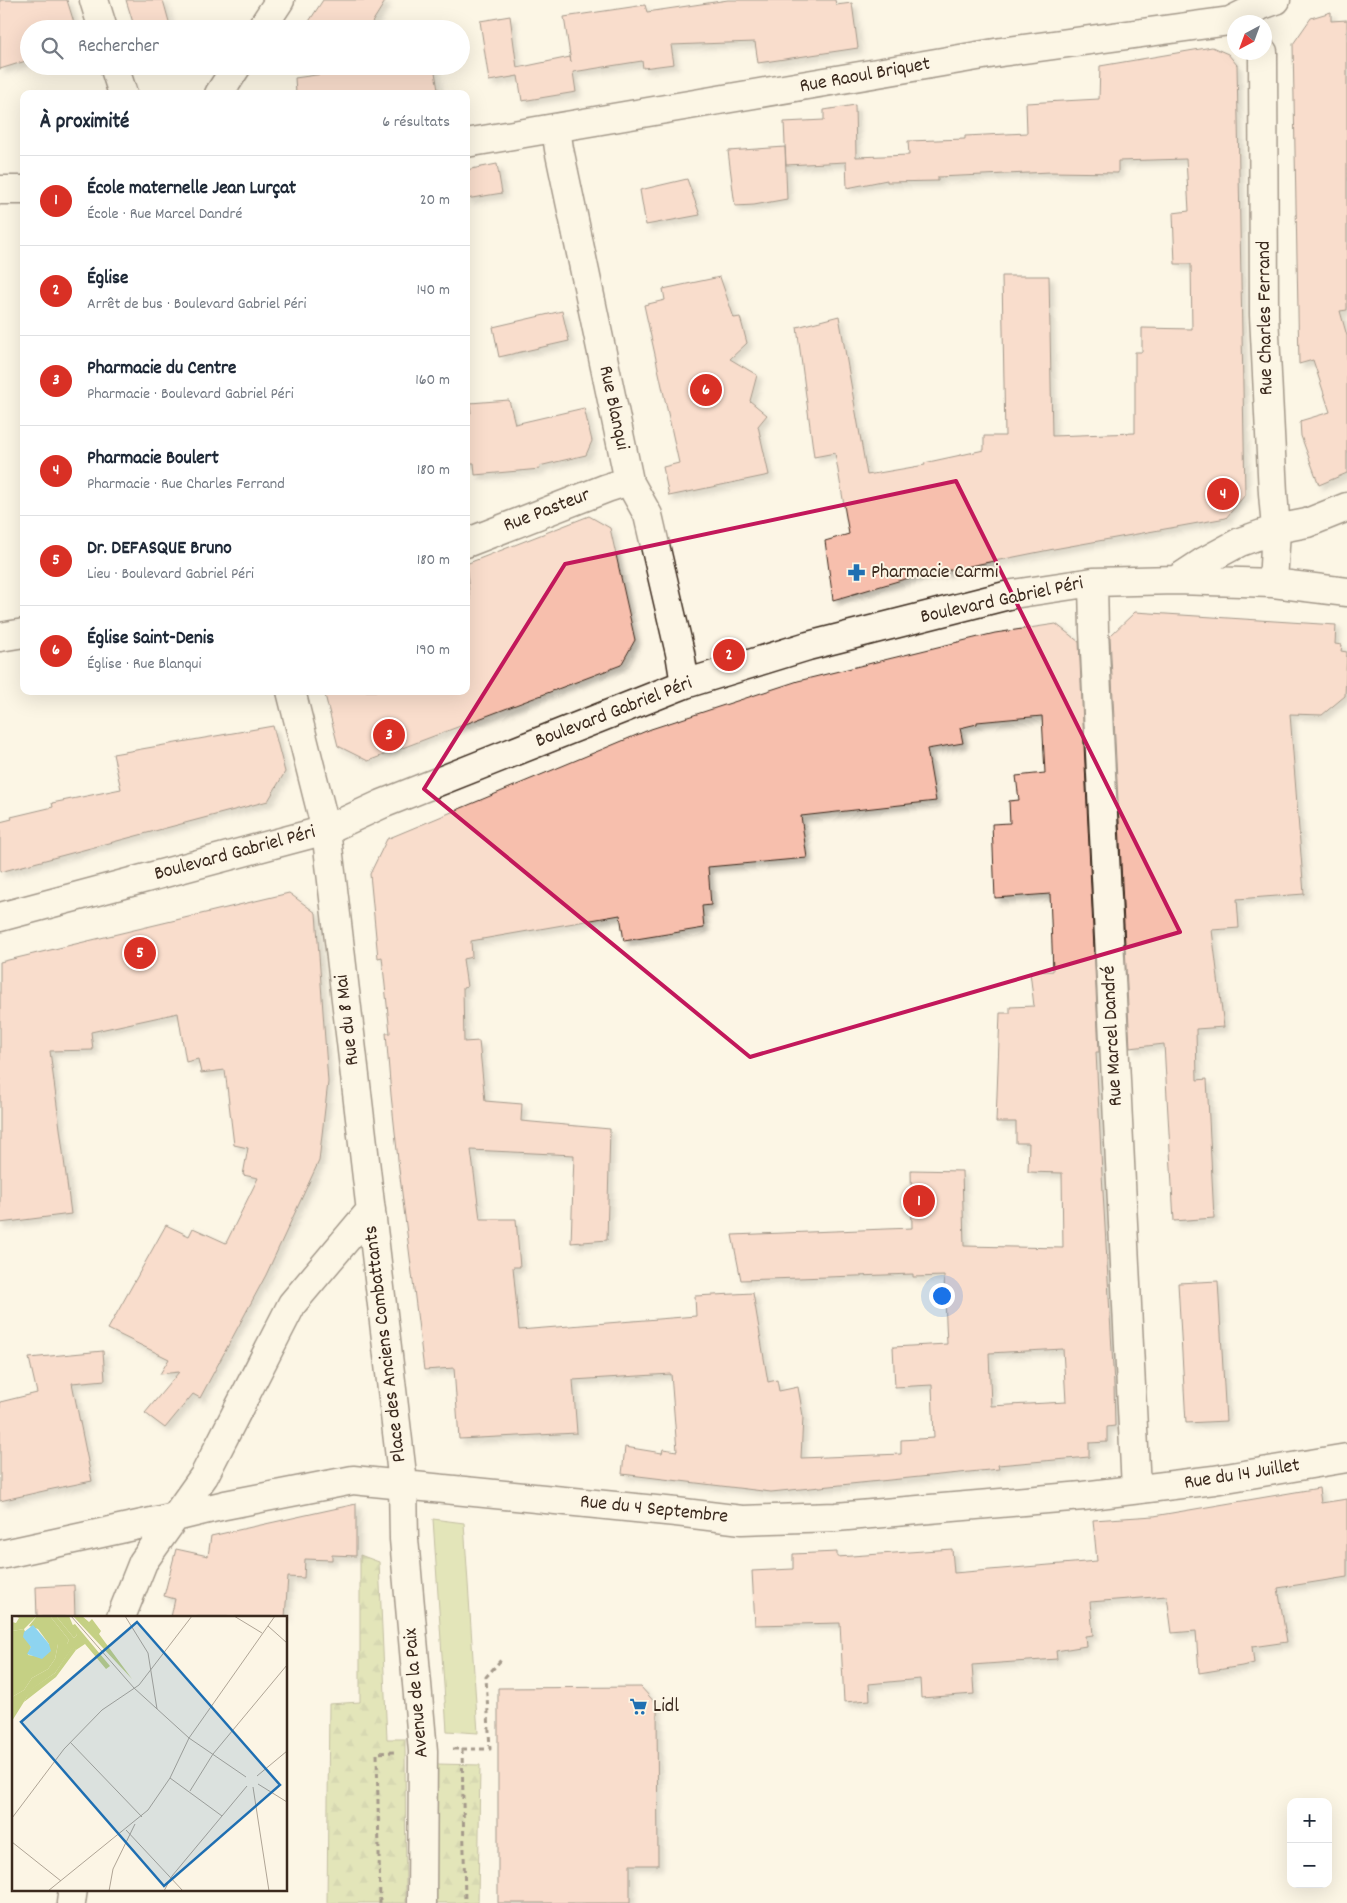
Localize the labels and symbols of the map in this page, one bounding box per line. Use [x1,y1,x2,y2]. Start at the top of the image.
north arrow [1227,15,1272,60]
street label: Rue Raoul Briquet [798,51,932,101]
street label: Rue Charles Ferrand [1251,240,1281,396]
street label: Rue Blanqui [590,363,636,453]
pin: 6 [690,371,722,409]
pin: 4 [1207,475,1239,513]
street label: Rue Pasteur [500,481,595,540]
place label: Pharmacie Carmi [871,559,999,587]
pharmacy icon: Pharmacie Carmi [847,563,867,583]
street label: Boulevard Gabriel Péri [918,570,1086,632]
pin: 2 [713,636,745,674]
street label: Boulevard Gabriel Péri [532,670,697,756]
pin: 3 [373,716,405,754]
street label: Boulevard Gabriel Péri [151,819,319,889]
pin: 5 [124,934,156,972]
street label: Rue Marcel Dandré [1095,965,1131,1107]
street label: Rue du 8 Mai [328,972,367,1067]
pin: 1 [903,1182,935,1220]
street label: Place des Anciens Combattants [358,1224,414,1464]
your location [929,1283,955,1309]
street label: Rue du 14 Juillet [1182,1452,1302,1498]
street label: Rue du 4 Septembre [579,1488,730,1532]
inset map [12,1616,288,1890]
street label: Avenue de la Paix [397,1626,437,1759]
place label: Lidl [653,1693,679,1721]
supermarket icon: Lidl [629,1697,649,1717]

